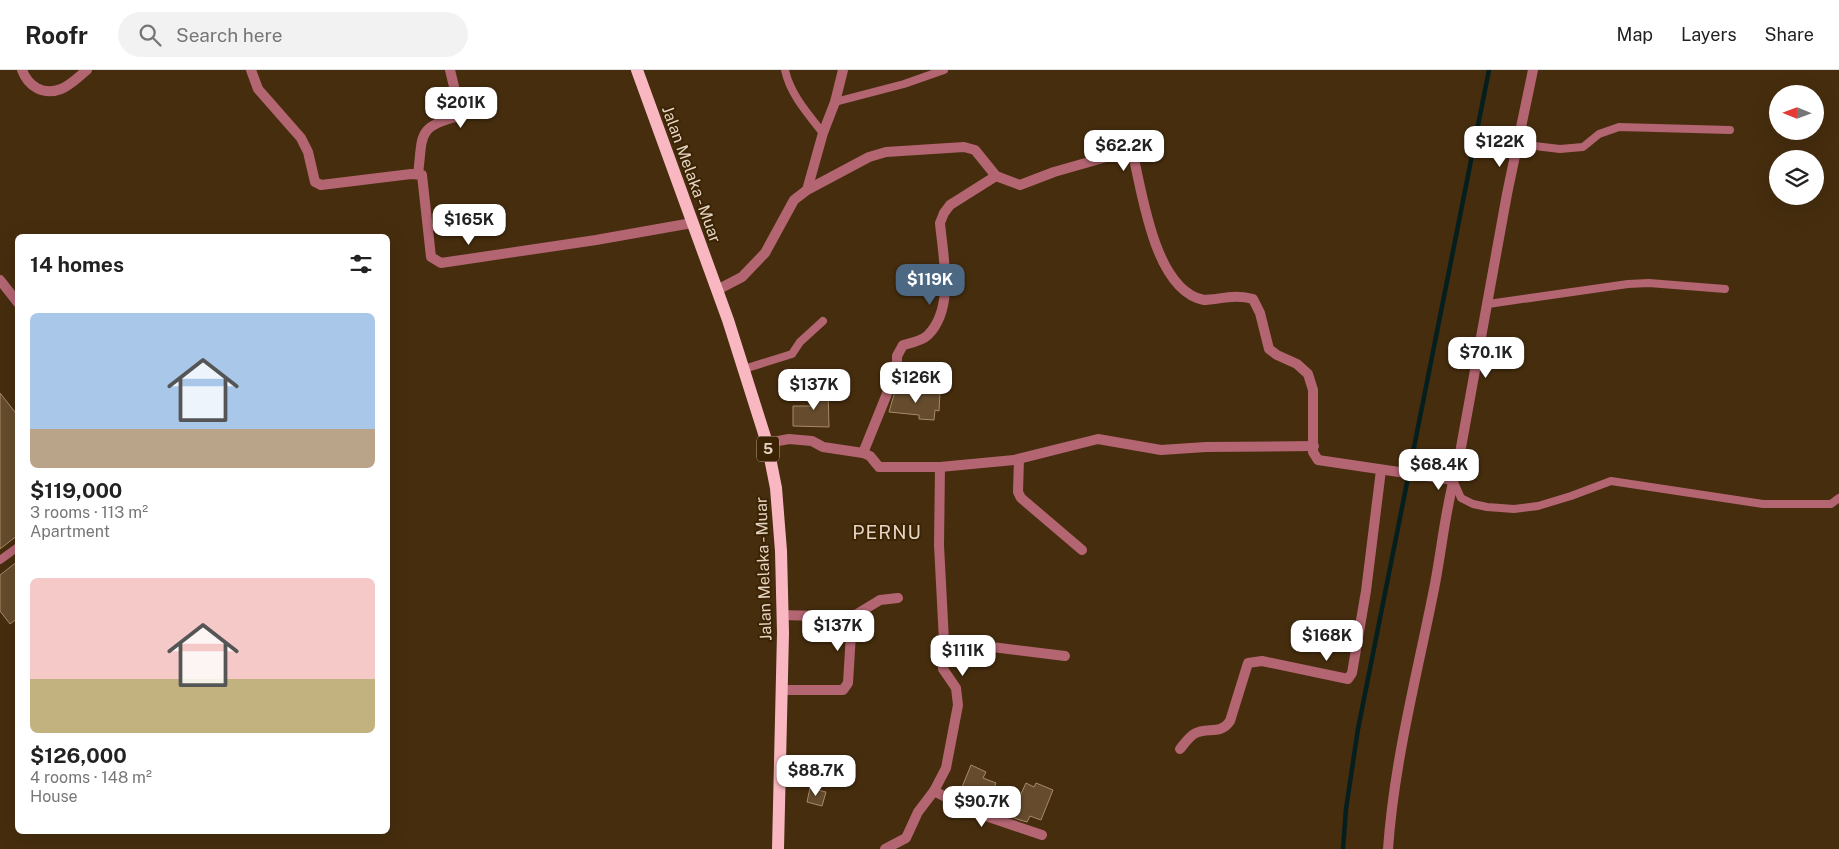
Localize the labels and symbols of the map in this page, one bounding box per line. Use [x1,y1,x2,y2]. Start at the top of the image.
north arrow [1769,85,1824,140]
pin: $201K [426,87,496,129]
street label: Jalan Melaka - Muar [658,103,725,245]
pin: $122K [1465,126,1535,168]
pin: $62.2K [1083,129,1165,172]
pin: $165K [434,204,504,246]
pin: $119K [895,264,965,306]
pin: $70.1K [1445,336,1527,379]
pin: $126K [881,362,951,404]
pin: $137K [779,368,849,411]
road number: 5 [757,436,779,462]
pin: $68.4K [1398,448,1480,491]
street label: Jalan Melaka - Muar [751,497,776,641]
district label: PERNU [852,521,922,543]
pin: $137K [803,610,873,652]
pin: $168K [1292,620,1362,662]
pin: $111K [928,634,998,677]
pin: $88.7K [775,754,857,797]
pin: $90.7K [941,786,1023,828]

